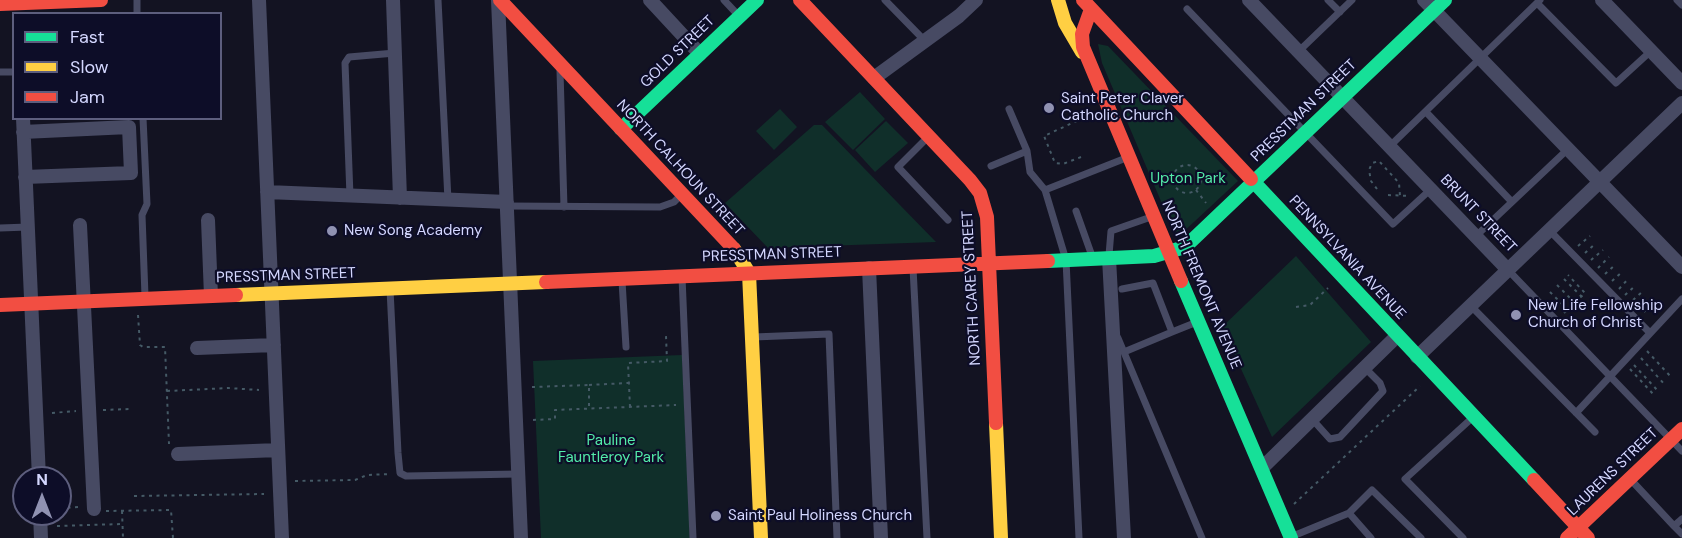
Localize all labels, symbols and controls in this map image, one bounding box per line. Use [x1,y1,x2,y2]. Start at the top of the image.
legend [12,12,222,120]
street label: GOLD STREET [637,12,719,92]
text: Fast [70,25,105,49]
text: Slow [70,55,109,79]
street label: PRESSTMAN STREET [1247,56,1361,166]
text: Jam [70,85,105,109]
place label: Saint Peter Claver Catholic Church [1061,90,1184,125]
street label: NORTH CALHOUN STREET [612,96,748,240]
marker: Saint Peter Claver Catholic Church [1042,101,1056,115]
park label: Upton Park [1150,170,1226,188]
street label: BRUNT STREET [1436,171,1520,257]
street label: PENNSYLVANIA AVENUE [1285,192,1409,324]
street label: NORTH FREMONT AVENUE [1157,198,1245,372]
street label: NORTH CAREY STREET [959,210,985,366]
place label: New Song Academy [344,222,482,240]
marker: New Song Academy [325,224,339,238]
street label: PRESSTMAN STREET [702,244,842,266]
street label: PRESSTMAN STREET [216,265,356,287]
place label: New Life Fellowship Church of Christ [1528,297,1663,332]
marker: New Life Fellowship Church of Christ [1509,308,1523,322]
street label: LAURENS STREET [1564,424,1662,520]
park label: Pauline Fauntleroy Park [558,432,664,467]
north arrow [12,466,72,526]
text: N [36,469,48,490]
place label: Saint Paul Holiness Church [728,507,912,525]
marker: Saint Paul Holiness Church [709,509,723,523]

